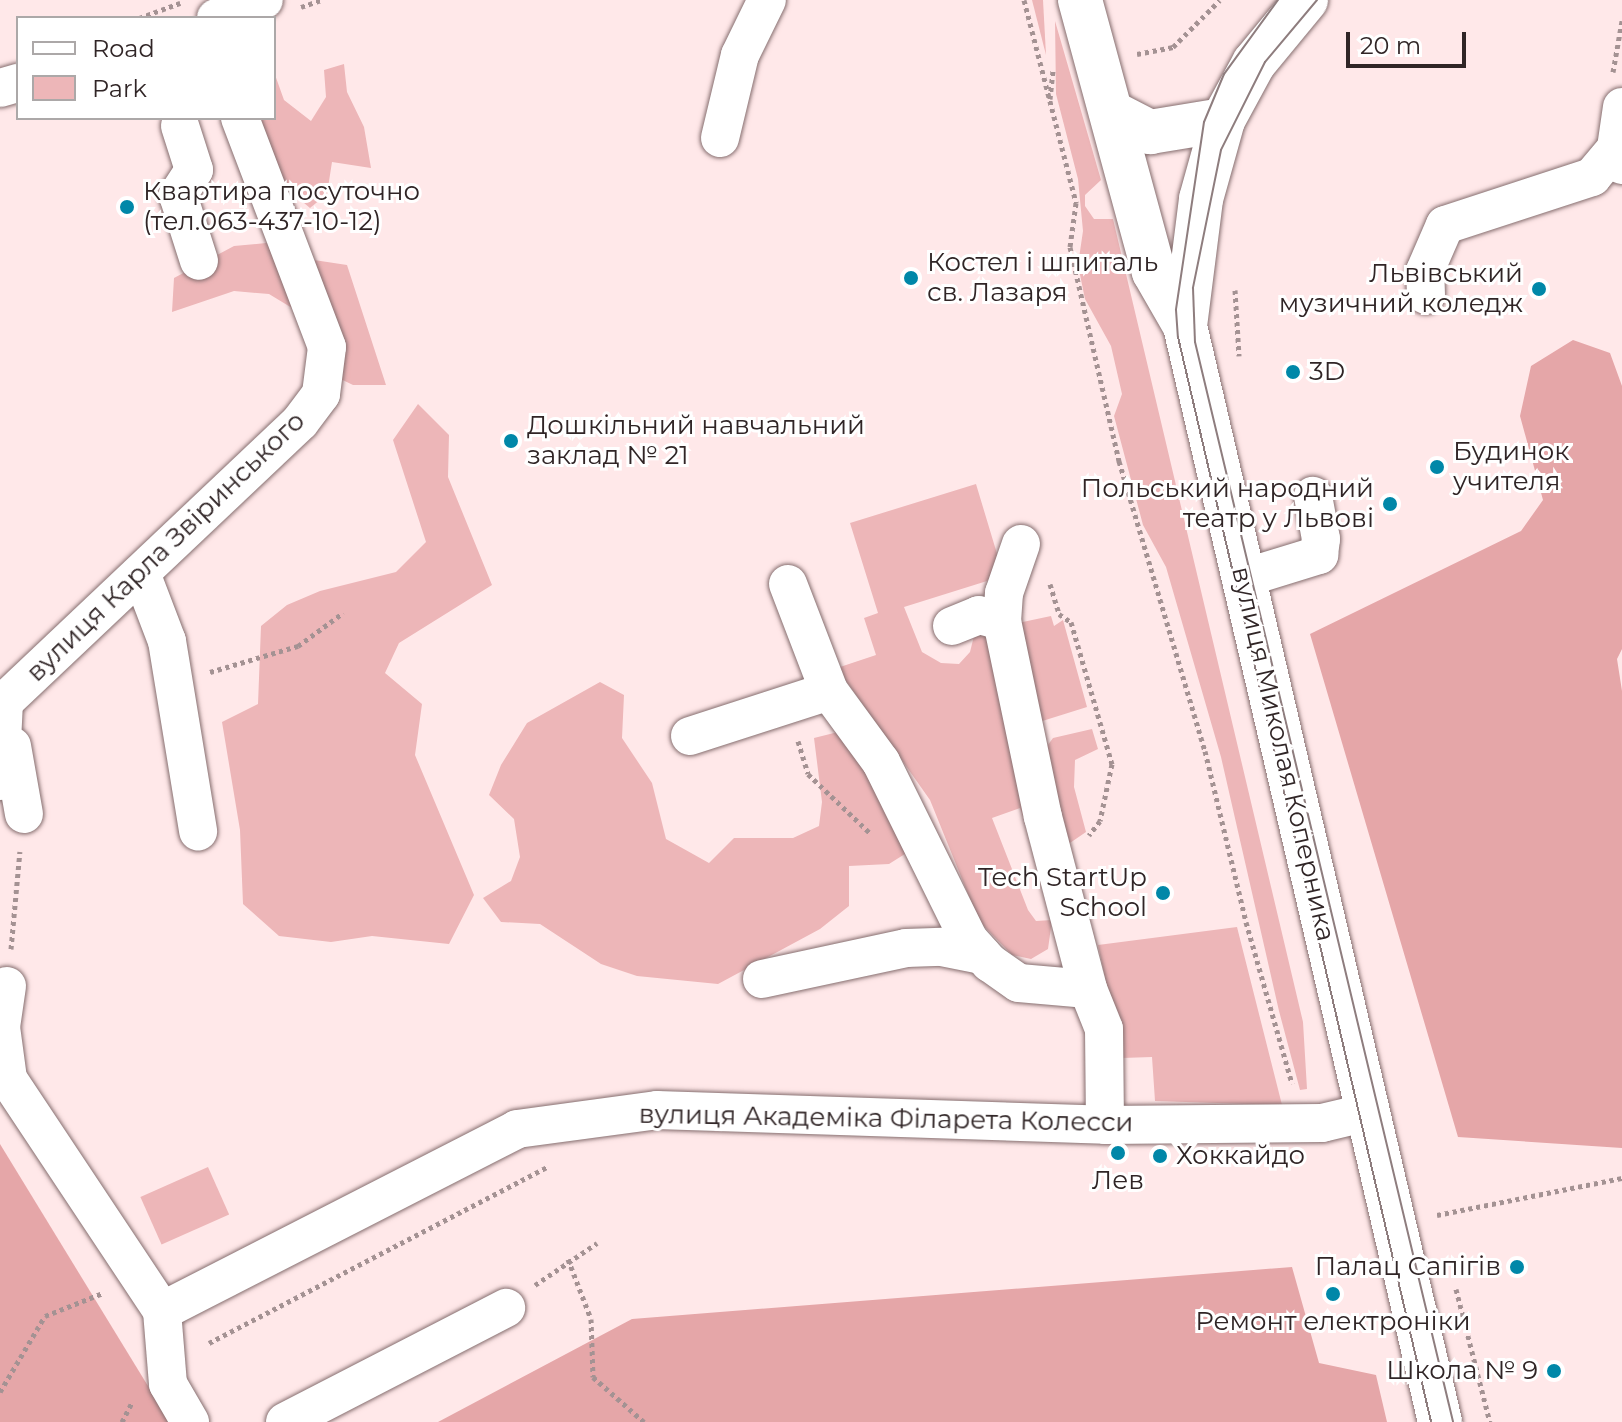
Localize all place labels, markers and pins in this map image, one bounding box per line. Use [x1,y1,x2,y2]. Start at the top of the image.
place label: Квартира посуточно (тел.063-437-10-12) [143,176,420,238]
marker: Квартира посуточно (тел.063-437-10-12) [118,198,136,216]
place label: Костел і шпиталь св. Лазаря [927,247,1158,308]
place label: Львівський музичний коледж [1279,258,1523,320]
marker: Костел і шпиталь св. Лазаря [902,269,920,287]
marker: Львівський музичний коледж [1530,280,1548,298]
place label: 3D [1309,356,1345,388]
marker: 3D [1284,363,1302,381]
place label: Дошкільний навчальний заклад № 21 [527,410,865,472]
marker: Дошкільний навчальний заклад № 21 [502,432,520,450]
place label: Будинок учителя [1453,436,1569,498]
marker: Будинок учителя [1428,458,1446,476]
place label: Польський народний театр у Львові [1081,473,1374,534]
marker: Польський народний театр у Львові [1381,495,1399,513]
place label: Tech StartUp School [978,862,1147,924]
marker: Tech StartUp School [1154,884,1172,902]
place label: Хоккайдо [1176,1140,1305,1172]
marker: Лев [1109,1144,1127,1162]
marker: Хоккайдо [1151,1147,1169,1165]
place label: Лев [1092,1165,1144,1197]
place label: Палац Сапігів [1315,1251,1501,1283]
marker: Палац Сапігів [1508,1258,1526,1276]
marker: Ремонт електроніки [1324,1285,1342,1303]
place label: Ремонт електроніки [1195,1306,1471,1338]
place label: Школа № 9 [1386,1355,1538,1387]
marker: Школа № 9 [1545,1362,1563,1380]

